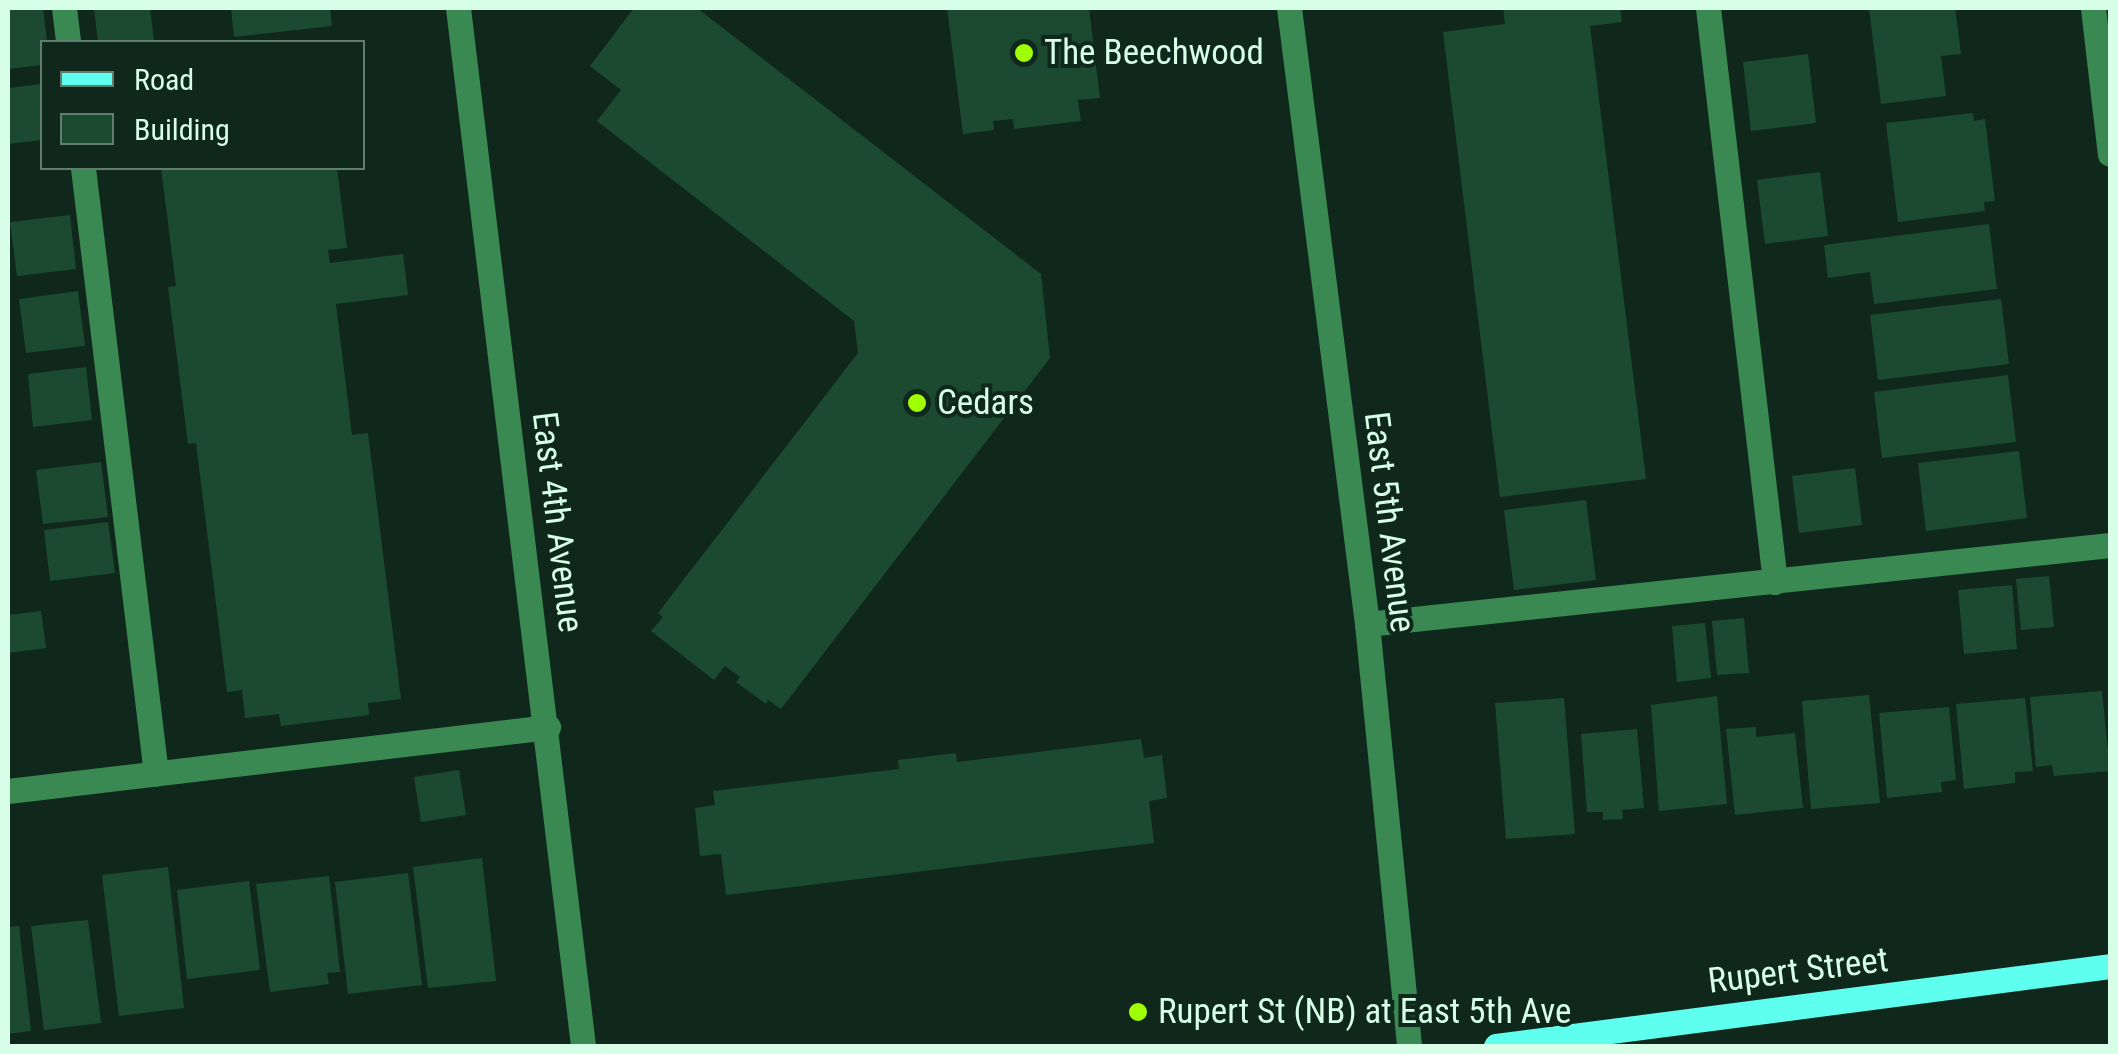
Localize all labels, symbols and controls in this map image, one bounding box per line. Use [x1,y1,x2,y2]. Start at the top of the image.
place label: The Beechwood [1044,32,1264,74]
legend [40,40,365,170]
marker: The Beechwood [1013,42,1035,64]
text: Road [134,62,194,97]
text: Building [134,112,230,147]
place label: Cedars [937,382,1034,424]
marker: Cedars [906,392,928,414]
street label: East 4th Avenue [523,409,591,635]
street label: East 5th Avenue [1355,409,1423,635]
street label: Rupert Street [1706,939,1890,1003]
place label: Rupert St (NB) at East 5th Ave [1158,991,1571,1033]
marker: Rupert St (NB) at East 5th Ave [1127,1001,1149,1023]

